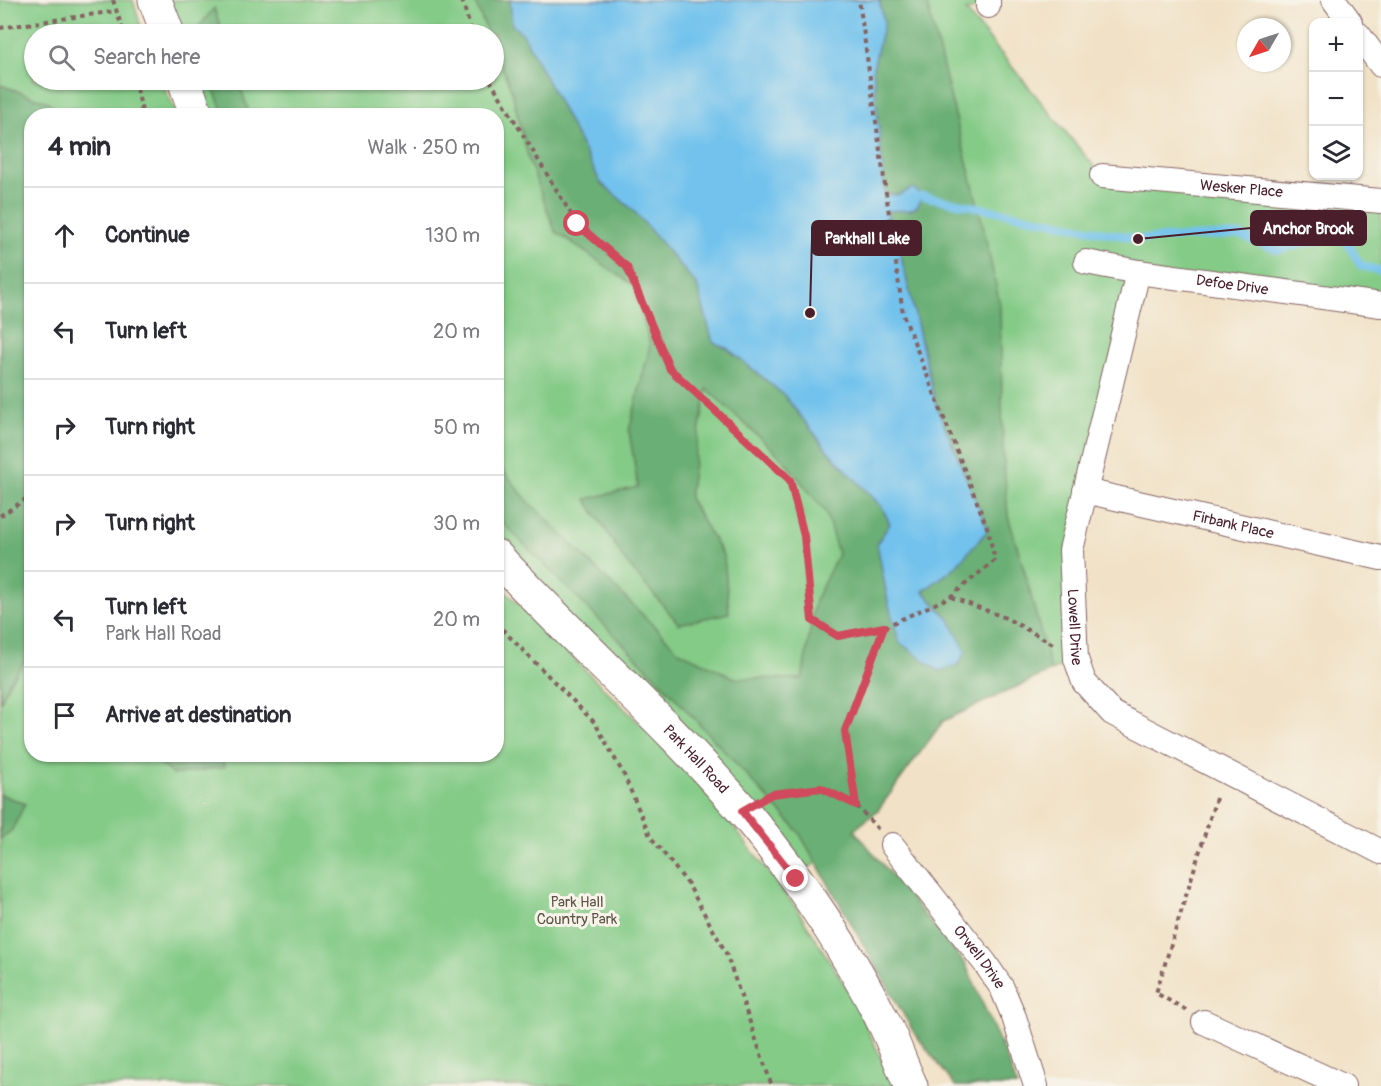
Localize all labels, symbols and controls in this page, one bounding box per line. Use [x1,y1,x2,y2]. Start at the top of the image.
north arrow [1237,18,1291,72]
map controls [1309,18,1363,180]
button: + [1309,18,1363,72]
search box [24,24,504,90]
icon: search [45,41,78,74]
text: Search here [93,43,200,71]
button: − [1309,72,1363,126]
button: layers [1309,126,1363,180]
text: 4 min [48,131,111,163]
text: Walk · 250 m [368,135,480,160]
street label: Wesker Place [1199,175,1284,202]
route start [563,210,589,236]
callout: Anchor Brook [1251,211,1366,245]
icon: ahead [48,219,81,252]
text: Anchor Brook [1262,219,1354,239]
text: Continue [105,221,189,249]
callout: Parkhall Lake [812,221,921,255]
text: 130 m [425,223,480,248]
text: Parkhall Lake [824,229,911,249]
street label: Defoe Drive [1195,270,1270,299]
icon: left [48,315,81,348]
text: Turn left [105,317,187,345]
text: 20 m [433,319,480,344]
icon: right [48,411,81,444]
text: Turn right [105,413,195,441]
text: 50 m [433,415,480,440]
street label: Firbank Place [1191,506,1276,543]
icon: right [48,507,81,540]
text: Turn right [105,509,195,537]
text: 30 m [433,511,480,536]
street label: Lowell Drive [1063,588,1087,668]
text: Turn left [105,593,187,621]
icon: left [48,603,81,636]
text: 20 m [433,607,480,632]
text: Park Hall Road [105,621,222,646]
icon: arrive [48,699,81,732]
text: Arrive at destination [105,701,291,729]
street label: Park Hall Road [659,721,733,797]
route end [782,865,808,891]
park label: Park Hall Country Park [537,893,618,929]
street label: Orwell Drive [949,921,1010,993]

